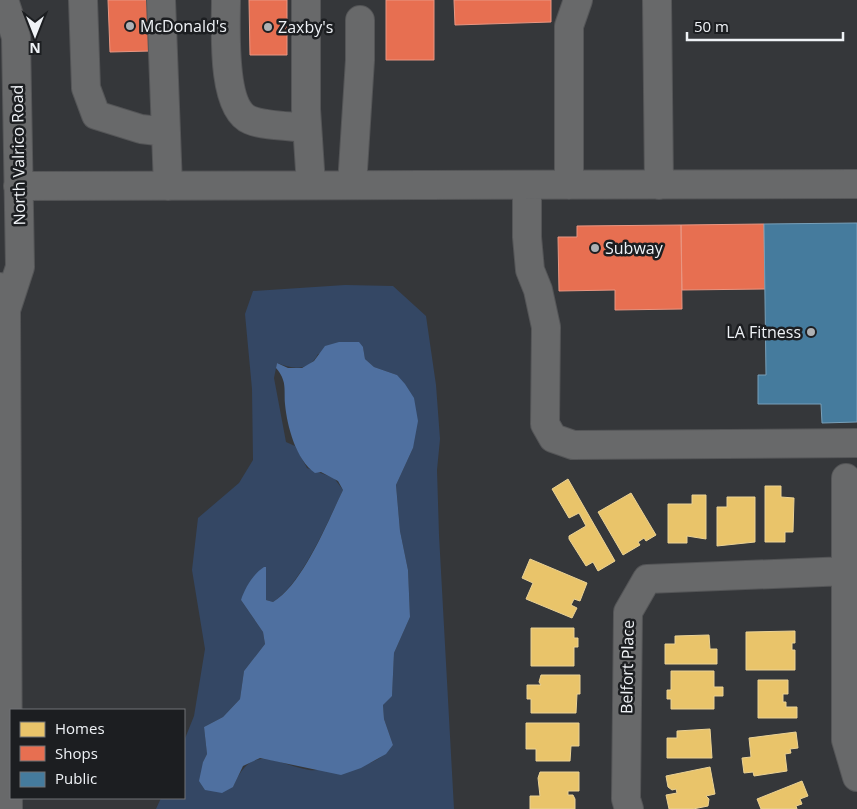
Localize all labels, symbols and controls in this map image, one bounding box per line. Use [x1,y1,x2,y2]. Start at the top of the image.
north arrow [10,10,60,60]
scale bar [687,10,843,42]
place label: McDonald's [140,15,227,37]
place label: Zaxby's [278,16,333,38]
text: 50 m [694,16,729,36]
marker: McDonald's [124,20,136,32]
marker: Zaxby's [262,21,274,33]
text: N [29,39,41,58]
street label: North Valrico Road [6,85,30,225]
place label: Subway [605,237,664,259]
marker: Subway [589,242,601,254]
place label: LA Fitness [726,321,801,343]
marker: LA Fitness [805,326,817,338]
street label: Belfort Place [615,620,639,714]
legend [10,709,185,799]
text: Homes [55,718,105,738]
text: Shops [55,743,98,763]
text: Public [55,768,97,788]

